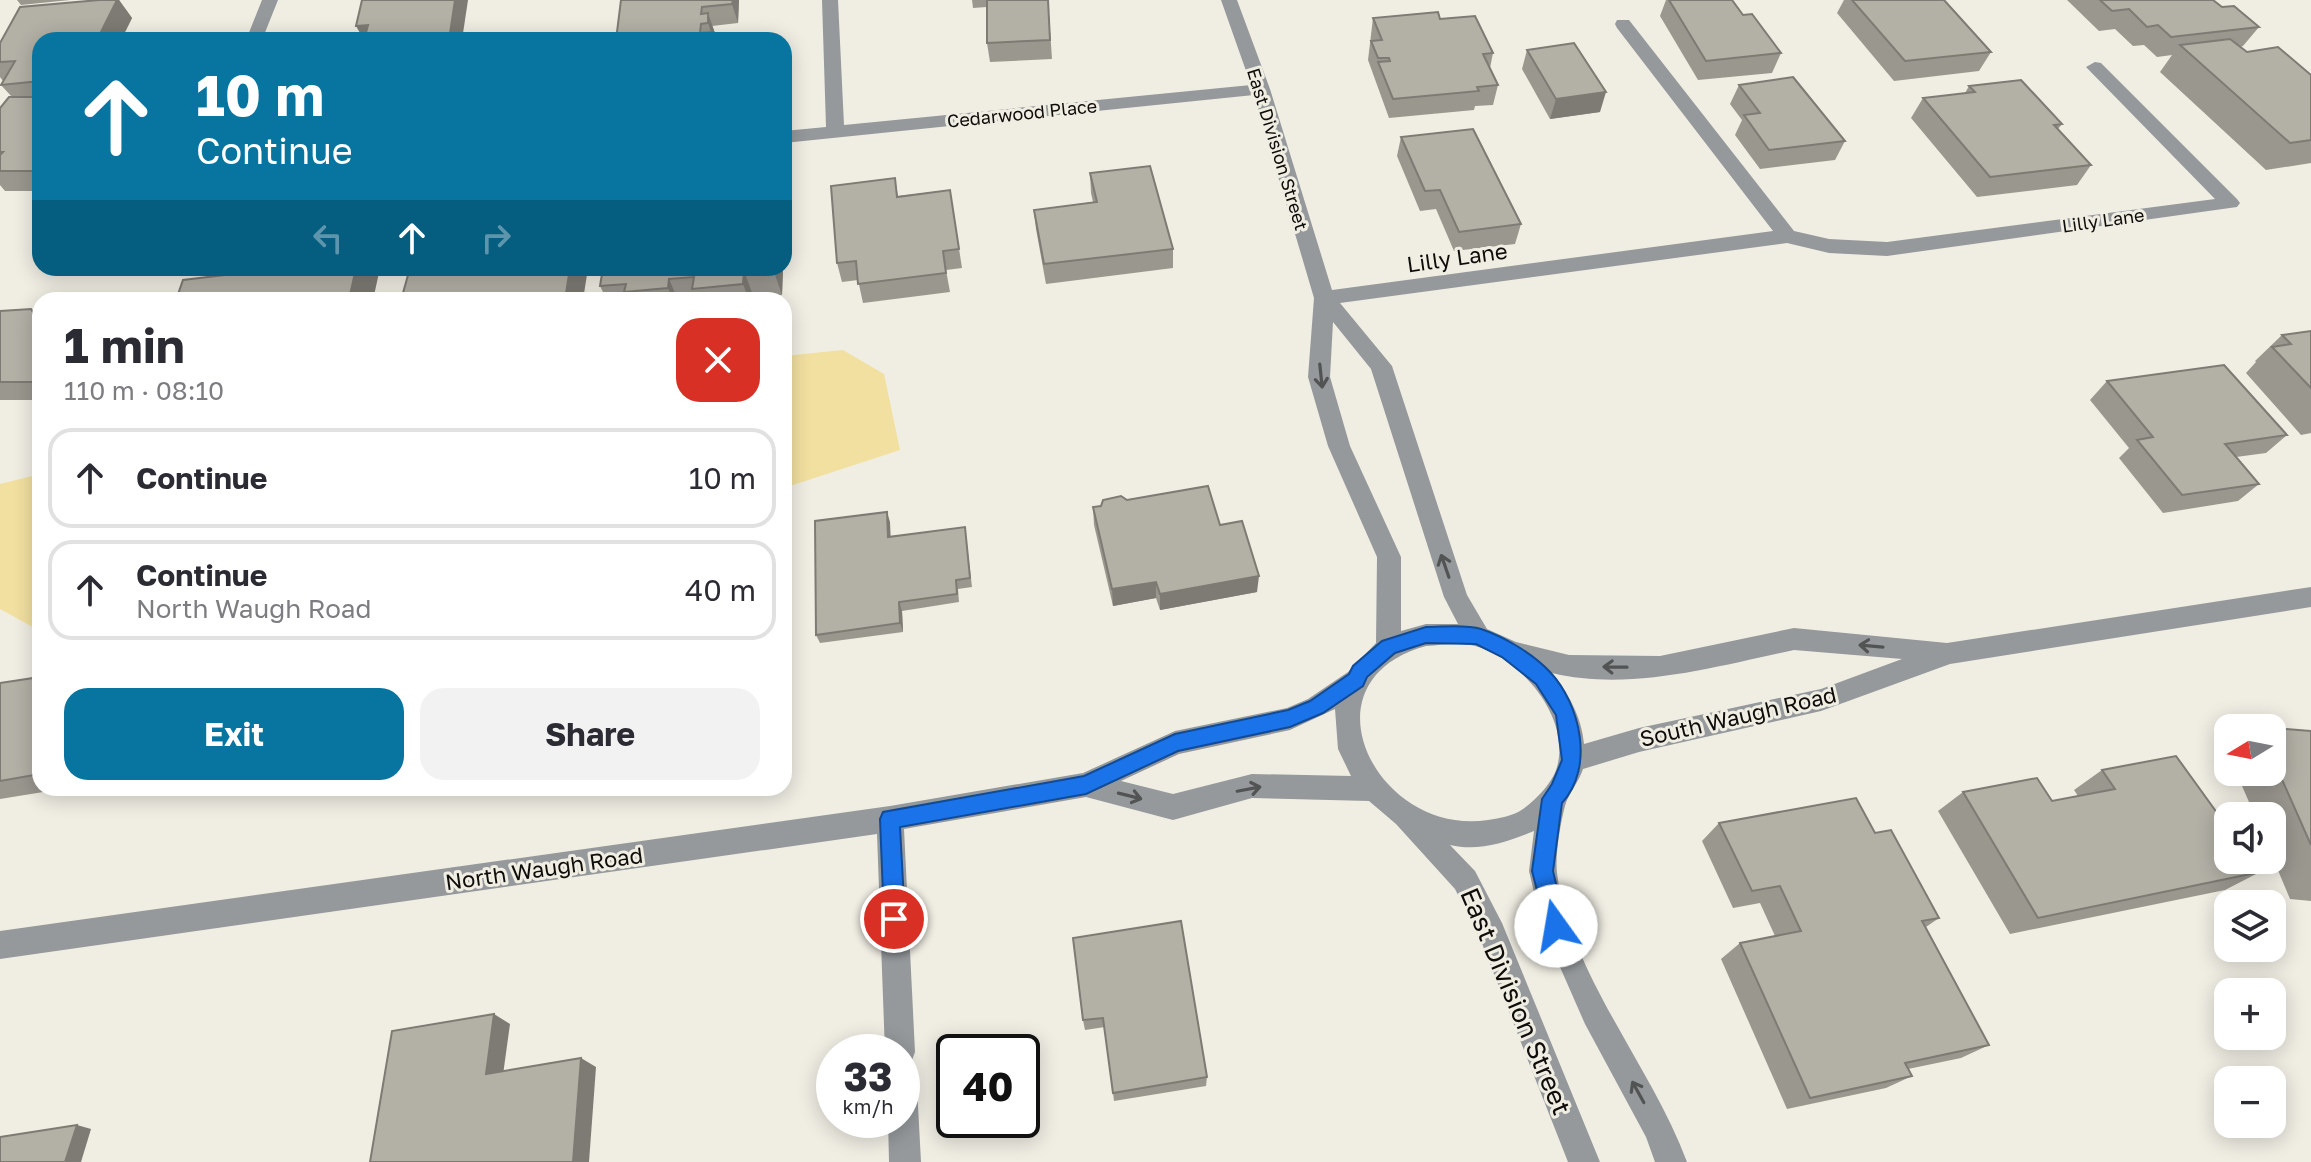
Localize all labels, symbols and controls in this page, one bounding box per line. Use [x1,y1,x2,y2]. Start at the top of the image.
text: 10 m [196,61,324,128]
icon: ahead [64,64,168,168]
street label: East Division Street [1243,65,1313,233]
street label: Cedarwood Place [946,94,1098,132]
text: Continue [196,129,353,172]
street label: Lilly Lane [2060,203,2146,237]
icon: left [306,216,350,260]
icon: ahead [390,216,434,260]
icon: right [474,216,518,260]
street label: Lilly Lane [1405,237,1509,277]
text: 1 min [64,316,185,374]
button: close [676,318,760,402]
one-way arrow [1314,362,1329,389]
text: 110 m · 08:10 [64,375,224,406]
icon: ahead [68,456,112,500]
text: Continue [136,460,267,496]
text: 10 m [689,460,756,496]
one-way arrow [1437,554,1451,578]
text: Continue [136,557,267,593]
icon: ahead [68,568,112,612]
text: 40 m [685,572,756,608]
text: North Waugh Road [136,593,371,624]
one-way arrow [1858,638,1885,653]
one-way arrow [1602,659,1629,675]
street label: South Waugh Road [1637,680,1839,752]
button: Exit [64,688,404,780]
button: Share [420,688,760,780]
north arrow [2214,714,2286,786]
map controls [2214,714,2286,1138]
one-way arrow [1235,780,1261,795]
one-way arrow [1116,790,1142,805]
button: sound [2214,802,2286,874]
street label: North Waugh Road [443,841,645,895]
street label: East Division Street [1454,883,1578,1119]
position arrow [1514,884,1598,968]
pin [860,885,928,953]
button: layers [2214,890,2286,962]
icon: arrive [872,897,916,941]
button: + [2214,978,2286,1050]
speed limit sign: 40 [936,1034,1040,1138]
text: 33 [844,1052,892,1100]
button: − [2214,1066,2286,1138]
one-way arrow [1630,1080,1645,1104]
text: km/h [843,1094,893,1118]

